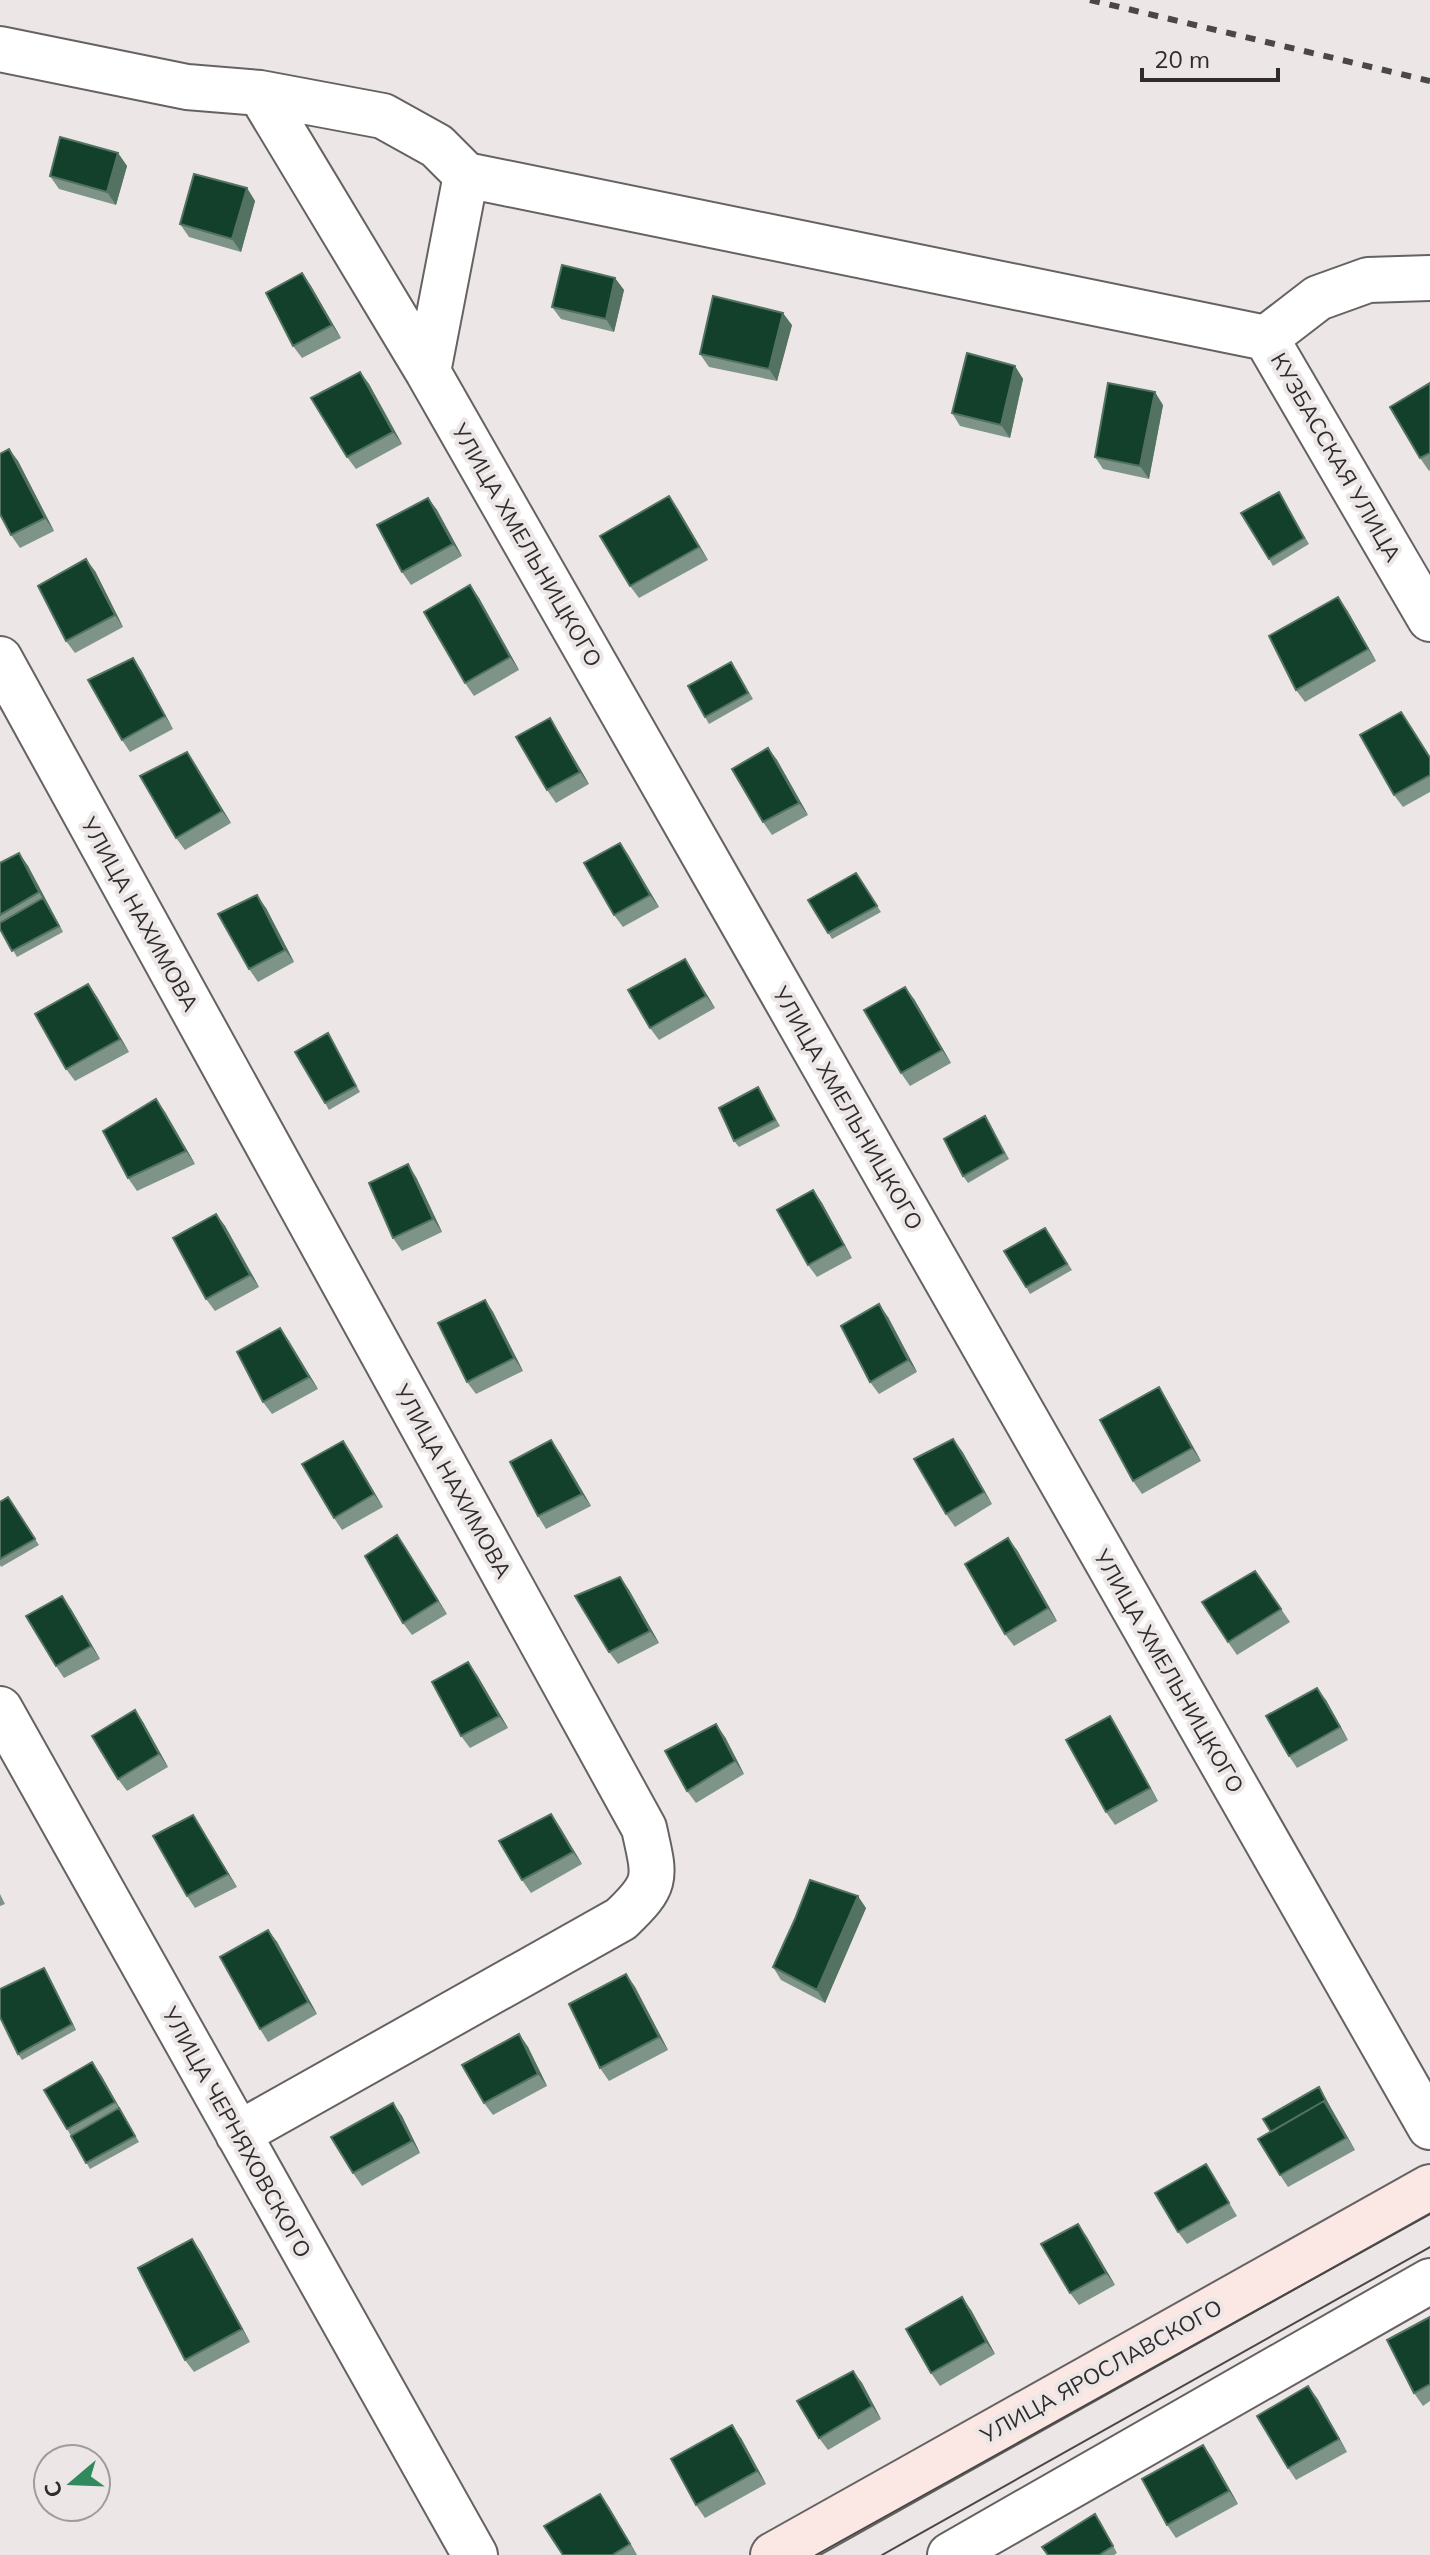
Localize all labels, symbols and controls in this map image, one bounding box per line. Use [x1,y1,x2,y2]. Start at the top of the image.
scale bar [1142,32,1278,82]
text: 20 m [1154,44,1210,74]
street label: КУЗБАССКАЯ УЛИЦА [1265,348,1407,566]
street label: УЛИЦА ХМЕЛЬНИЦКОГО [445,417,608,672]
street label: УЛИЦА НАХИМОВА [75,811,205,1016]
street label: УЛИЦА ХМЕЛЬНИЦКОГО [766,980,929,1235]
street label: УЛИЦА НАХИМОВА [388,1378,518,1583]
street label: УЛИЦА ХМЕЛЬНИЦКОГО [1087,1543,1250,1798]
street label: УЛИЦА ЧЕРНЯХОВСКОГО [156,2001,318,2263]
street label: УЛИЦА ЯРОСЛАВСКОГО [974,2293,1227,2450]
north arrow [32,2443,112,2523]
text: С [37,2478,69,2501]

